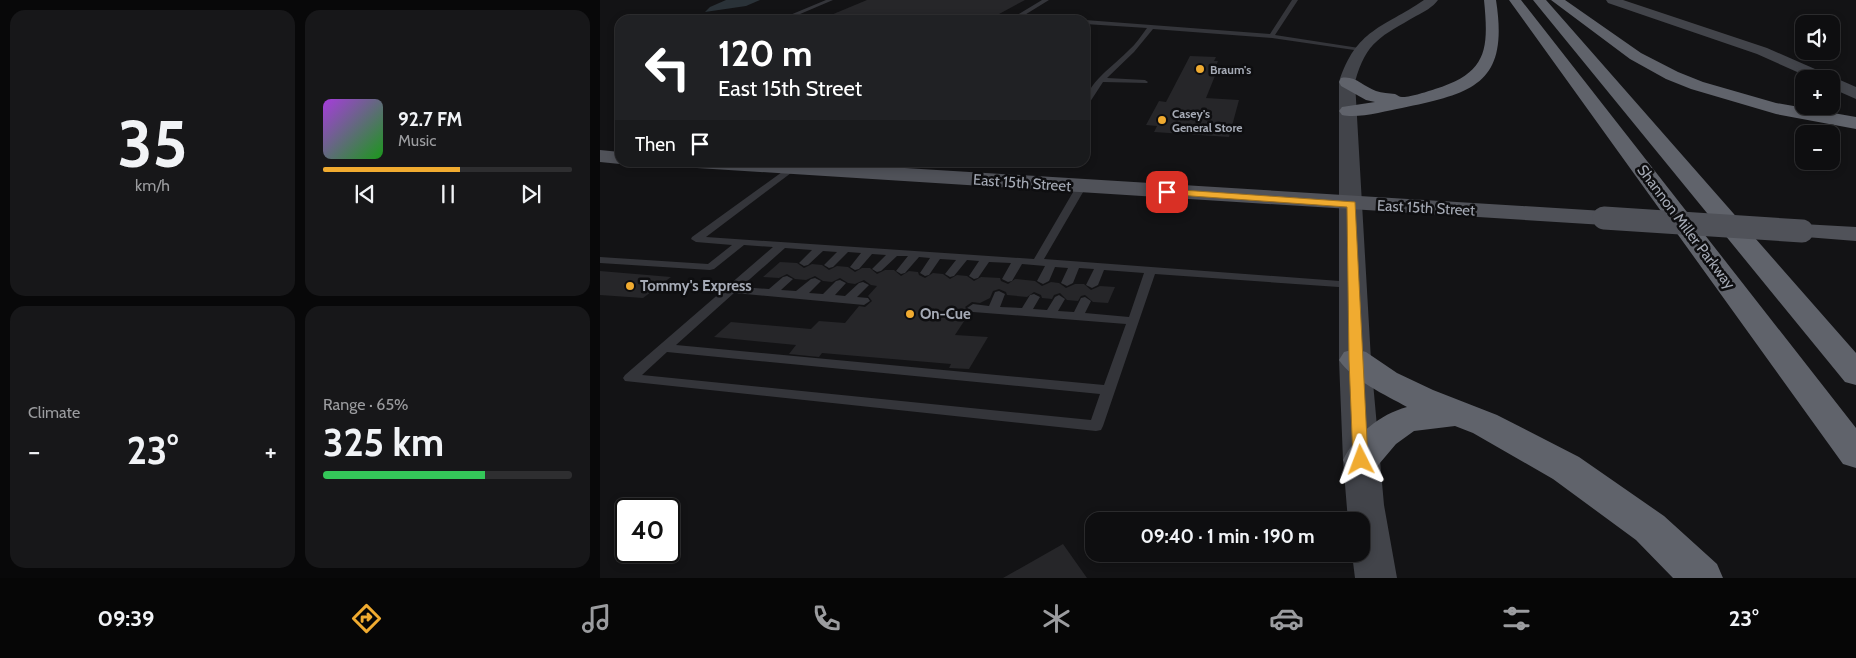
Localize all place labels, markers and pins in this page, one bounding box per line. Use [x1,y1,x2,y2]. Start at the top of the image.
place label: Braum's [1210,62,1251,77]
marker: Braum's [1194,63,1206,75]
place label: Casey's General Store [1172,106,1242,135]
marker: Casey's General Store [1156,114,1168,126]
pin [1146,171,1188,213]
place label: Tommy's Express [640,277,752,295]
marker: Tommy's Express [624,280,636,292]
place label: On-Cue [920,305,971,323]
marker: On-Cue [904,308,916,320]

